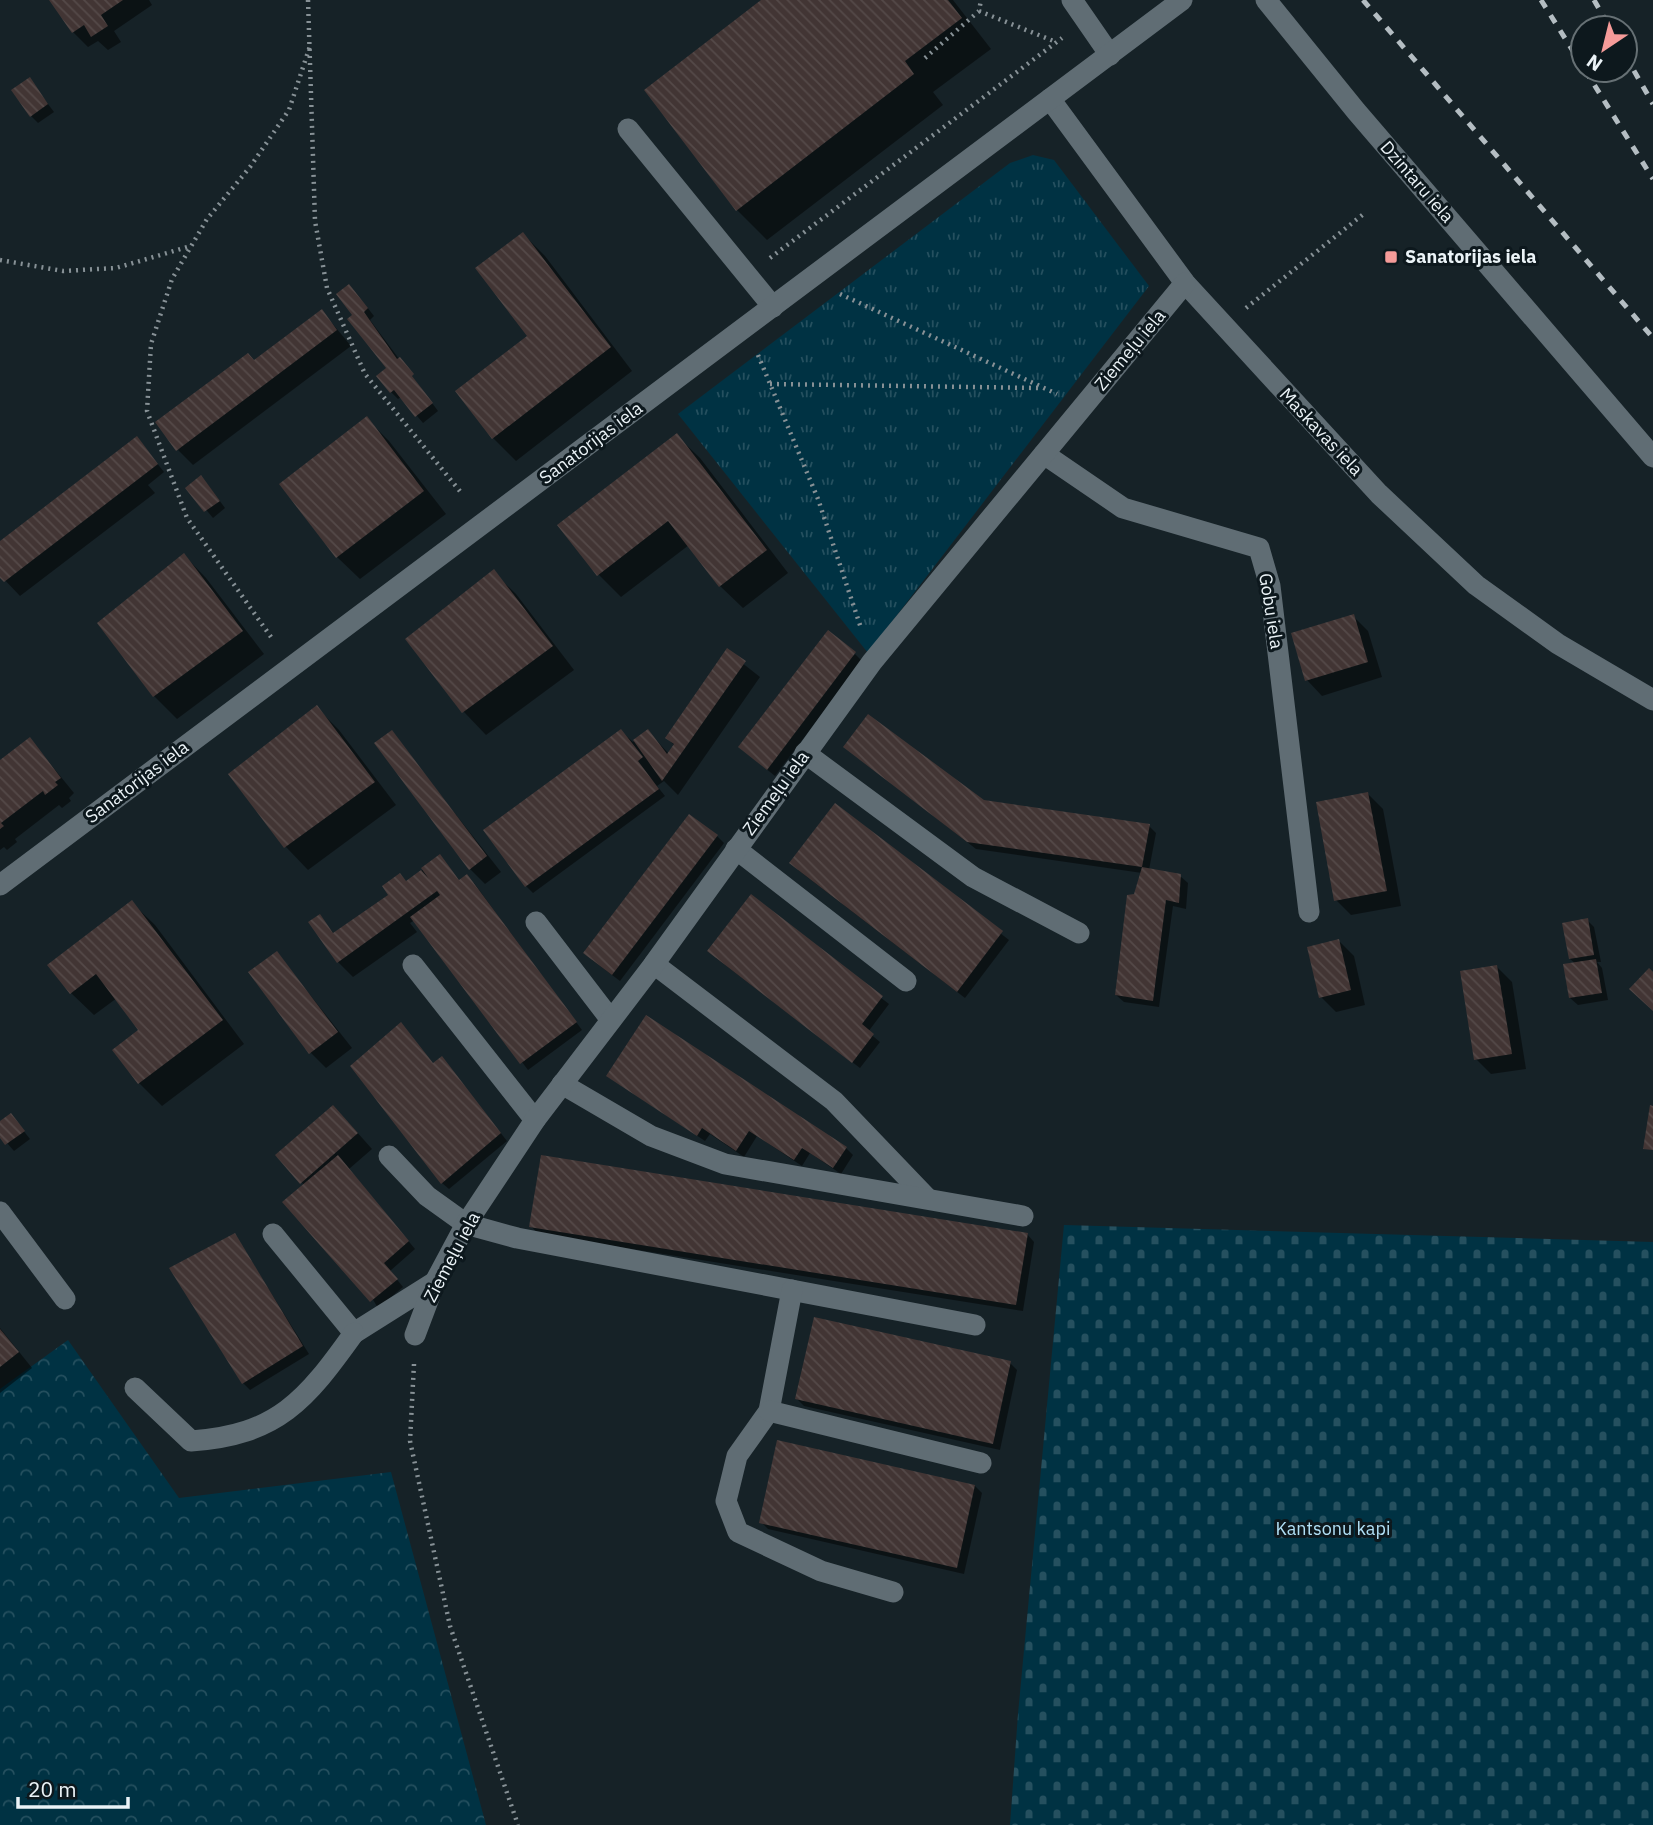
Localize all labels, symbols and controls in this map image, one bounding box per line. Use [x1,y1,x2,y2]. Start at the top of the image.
north arrow [1569,14,1639,84]
text: N [1582,49,1607,77]
street label: Dzintaru iela [1376,136,1459,228]
place label: Sanatorijas iela [1405,245,1536,268]
marker: Sanatorijas iela [1383,249,1399,265]
street label: Ziemeļu iela [1089,304,1170,395]
street label: Maskavas iela [1275,383,1368,481]
street label: Sanatorijas iela [535,396,647,489]
street label: Gobu iela [1254,571,1289,651]
street label: Sanatorijas iela [81,735,193,828]
street label: Ziemeļu iela [737,746,814,839]
street label: Ziemeļu iela [418,1207,485,1306]
park label: Kantsonu kapi [1276,1517,1390,1540]
scale bar [18,1766,128,1810]
text: 20 m [28,1775,77,1803]

